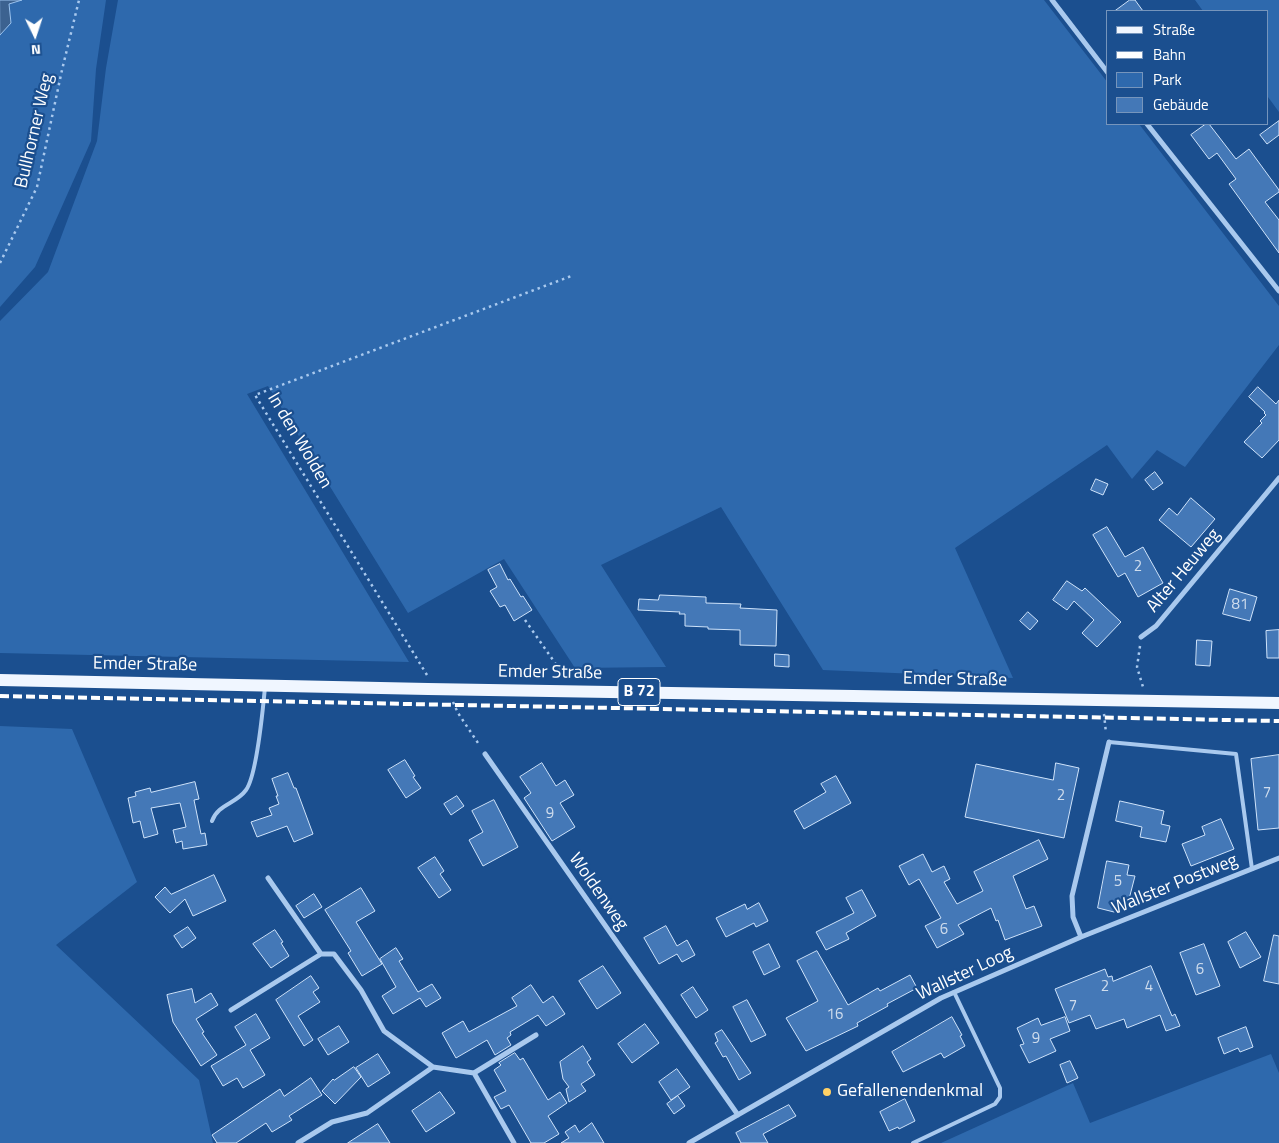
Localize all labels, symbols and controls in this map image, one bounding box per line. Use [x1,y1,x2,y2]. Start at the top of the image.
north arrow [10,10,60,60]
legend [1106,10,1269,125]
text: Straße [1153,18,1195,41]
text: N [31,40,42,61]
text: Bahn [1153,43,1186,66]
text: Park [1153,68,1182,91]
street label: Bullhorner Weg [11,71,59,191]
text: Gebäude [1153,93,1209,116]
street label: In den Wolden [262,389,336,493]
street label: Alter Heuweg [1143,525,1225,617]
house number: 2 [1134,558,1142,576]
house number: 81 [1232,596,1248,614]
street label: Emder Straße [93,653,197,677]
street label: Emder Straße [498,661,602,685]
street label: Emder Straße [903,668,1007,692]
road number: B 72 [618,679,660,706]
house number: 7 [1263,784,1271,802]
house number: 2 [1057,787,1065,805]
house number: 9 [546,805,554,823]
street label: Woldenweg [564,849,632,935]
street label: Wallster Postweg [1109,850,1241,920]
house number: 5 [1114,873,1122,891]
house number: 6 [940,921,948,939]
street label: Wallster Loog [913,942,1017,1006]
house number: 6 [1196,961,1204,979]
house number: 2 [1101,978,1109,996]
house number: 4 [1145,978,1153,996]
house number: 7 [1069,997,1077,1015]
house number: 16 [827,1006,843,1024]
house number: 9 [1032,1030,1040,1048]
place label: Gefallenendenkmal [837,1081,983,1103]
marker: Gefallenendenkmal [821,1086,833,1098]

